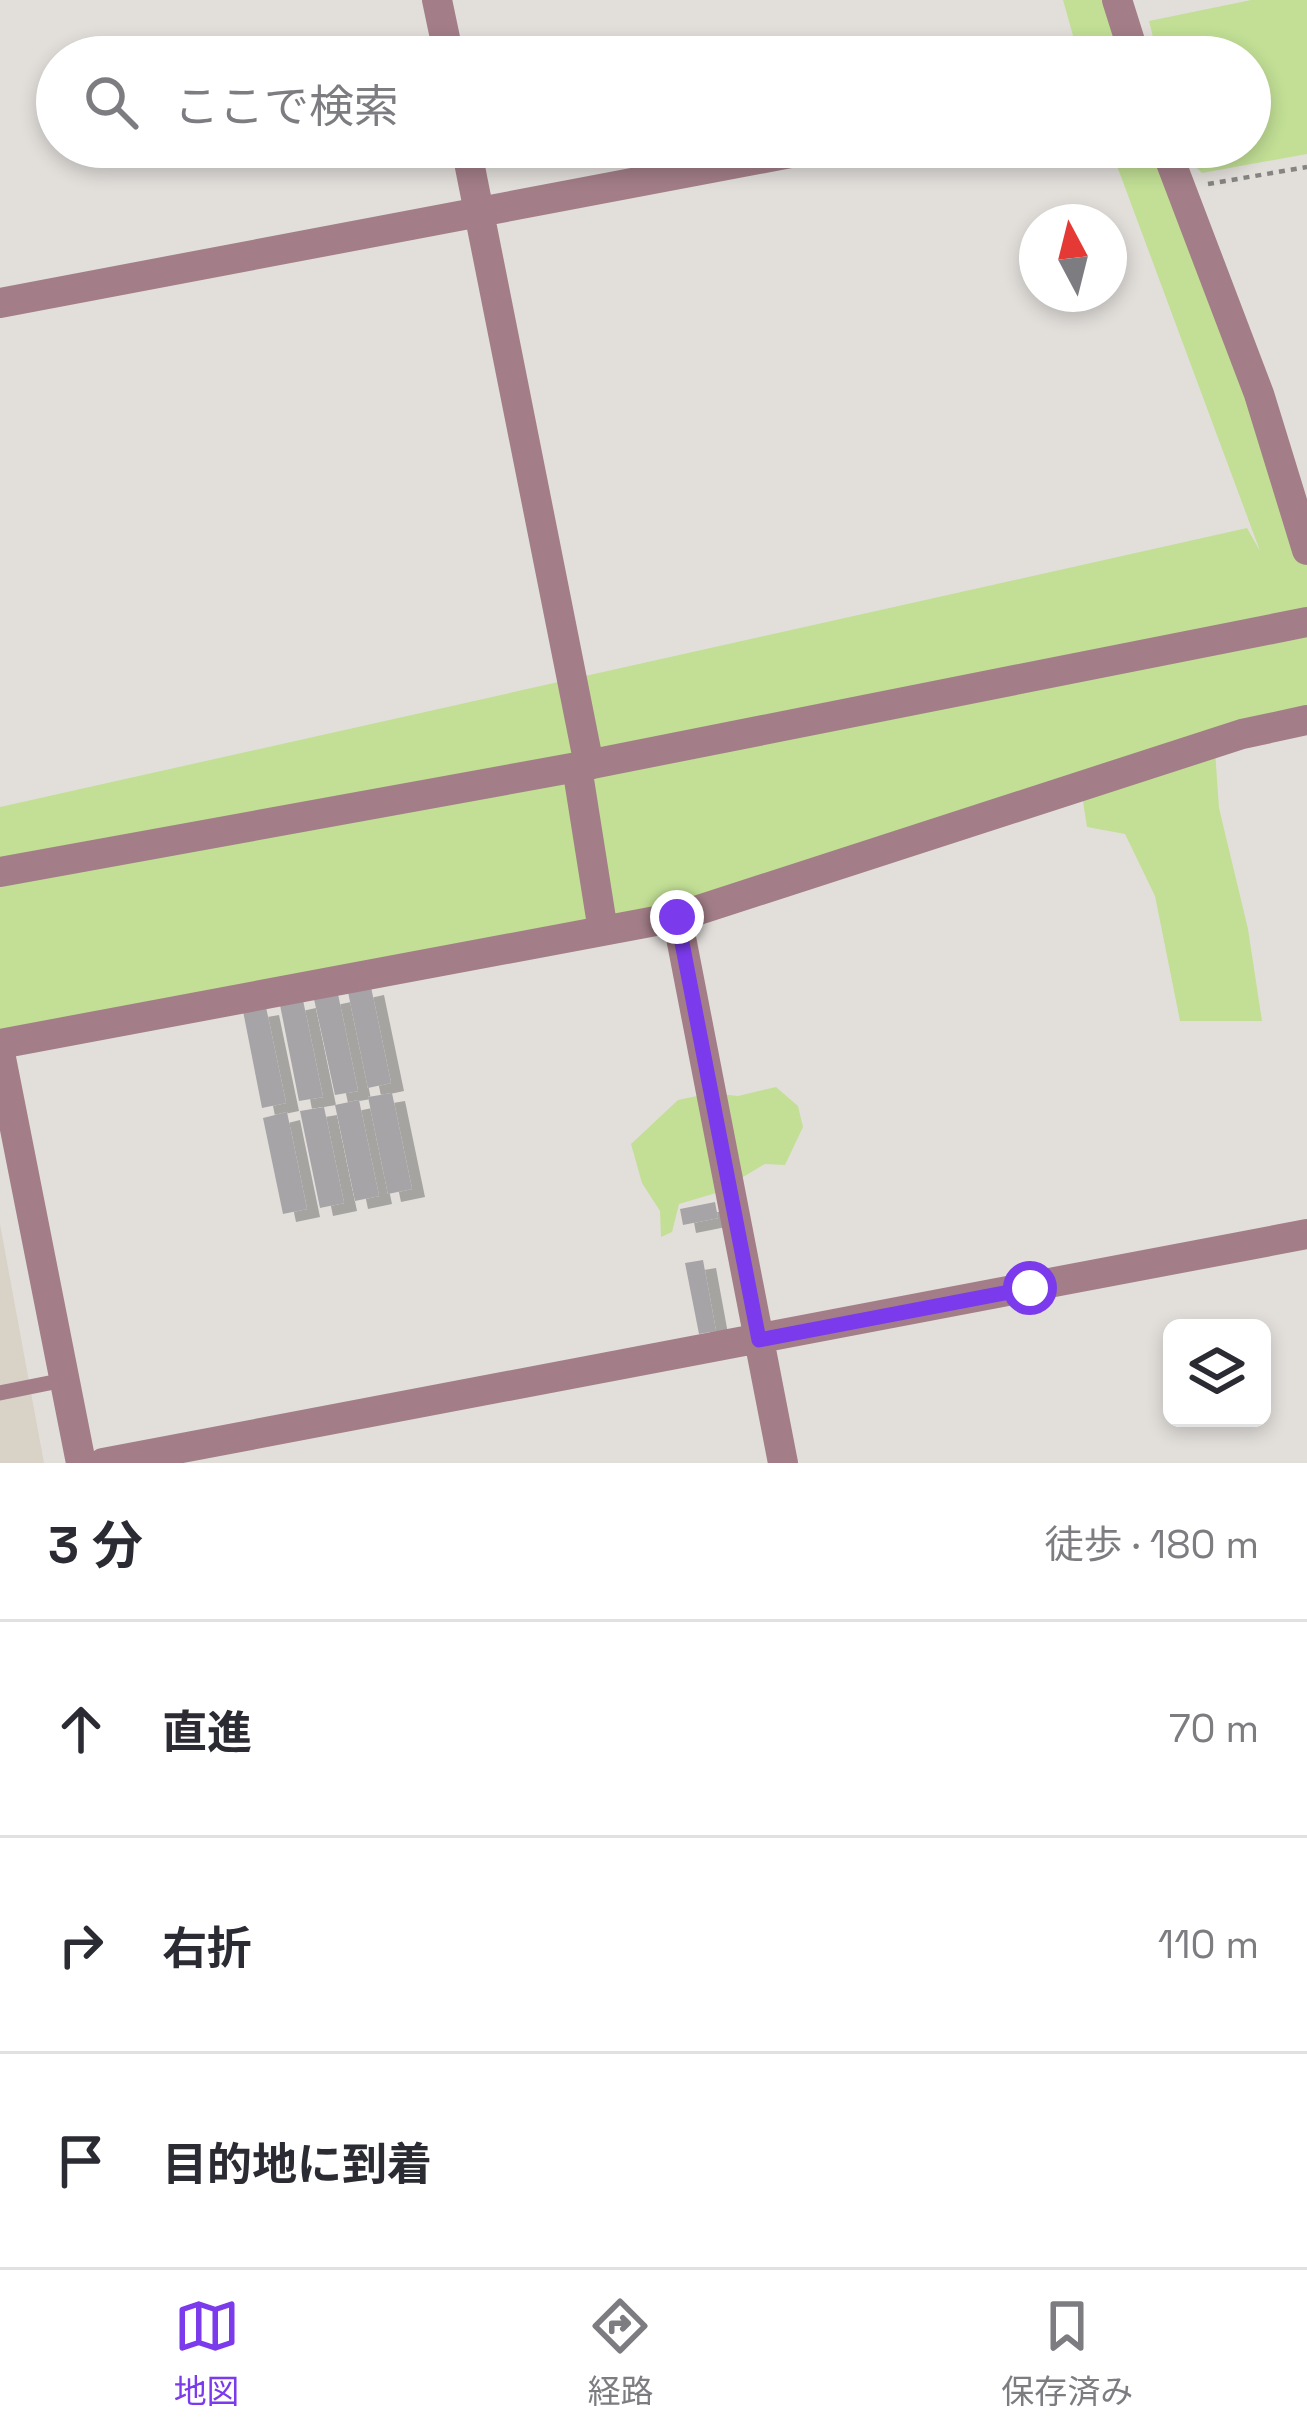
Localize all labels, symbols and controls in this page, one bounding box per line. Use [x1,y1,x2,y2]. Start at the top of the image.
search box [36,36,1271,168]
icon: search [78,69,144,135]
text: ここで検索 [174,78,399,135]
north arrow [1019,204,1127,312]
route end [650,890,704,944]
route start [1003,1261,1057,1315]
map controls [1163,1319,1271,1427]
button: layers [1163,1319,1271,1427]
text: 3 分 [48,1513,143,1578]
text: 徒歩 · 180 m [1044,1520,1259,1569]
icon: ahead [48,1696,114,1762]
text: 直進 [162,1704,252,1761]
text: 70 m [1169,1704,1259,1753]
icon: right [48,1912,114,1978]
text: 右折 [162,1920,252,1977]
text: 110 m [1158,1920,1259,1969]
icon: arrive [48,2128,114,2194]
text: 目的地に到着 [162,2136,432,2193]
tab: 地図 [174,2293,240,2413]
tab: 経路 [587,2293,653,2413]
tab: 保存済み [1001,2293,1133,2413]

